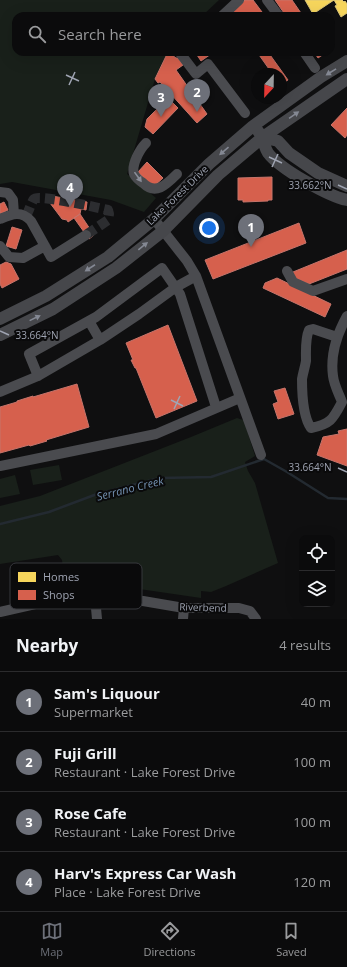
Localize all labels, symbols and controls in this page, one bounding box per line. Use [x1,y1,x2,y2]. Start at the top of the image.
search box [12,12,335,56]
icon: search [26,23,48,45]
text: Search here [58,24,142,44]
north arrow [251,68,287,104]
one-way arrow [325,68,337,75]
pin: 2 [184,79,210,112]
pin: 3 [148,84,174,117]
one-way arrow [289,110,300,119]
one-way arrow [218,147,229,156]
street label: Lake Forest Drive [143,162,211,228]
one-way arrow [134,171,142,182]
pin: 4 [57,174,83,207]
text: 33.662°N [288,178,332,192]
pin: 1 [238,214,264,247]
your location [199,218,219,238]
one-way arrow [137,242,148,251]
one-way arrow [85,264,95,272]
one-way arrow [29,315,41,321]
text: 33.664°N [15,328,59,342]
text: 33.664°N [288,460,332,474]
water label: Serrano Creek [95,472,166,504]
map controls [299,535,335,607]
button: locate [299,535,335,571]
legend [10,563,142,609]
text: Homes [43,569,79,584]
button: layers [299,571,335,607]
text: Shops [43,587,74,602]
street label: Riverbend [179,599,227,615]
text: Nearby [16,634,78,657]
text: 4 results [279,636,331,654]
text: Sam's Liquour [54,683,160,703]
text: 1 [25,693,33,711]
text: 40 m [301,693,331,711]
text: Supermarket [54,703,133,721]
text: Fuji Grill [54,743,117,763]
text: 2 [25,753,33,771]
text: 100 m [293,753,331,771]
text: Restaurant · Lake Forest Drive [54,763,235,781]
text: Rose Cafe [54,803,127,823]
text: 3 [25,813,33,831]
text: 100 m [293,813,331,831]
text: Restaurant · Lake Forest Drive [54,823,235,841]
text: Harv's Express Car Wash [54,863,236,883]
text: 4 [25,873,33,891]
text: 120 m [293,873,331,891]
text: Place · Lake Forest Drive [54,883,201,901]
tab: Map [40,920,63,959]
tab: Directions [144,920,196,959]
tab: Saved [276,920,307,959]

